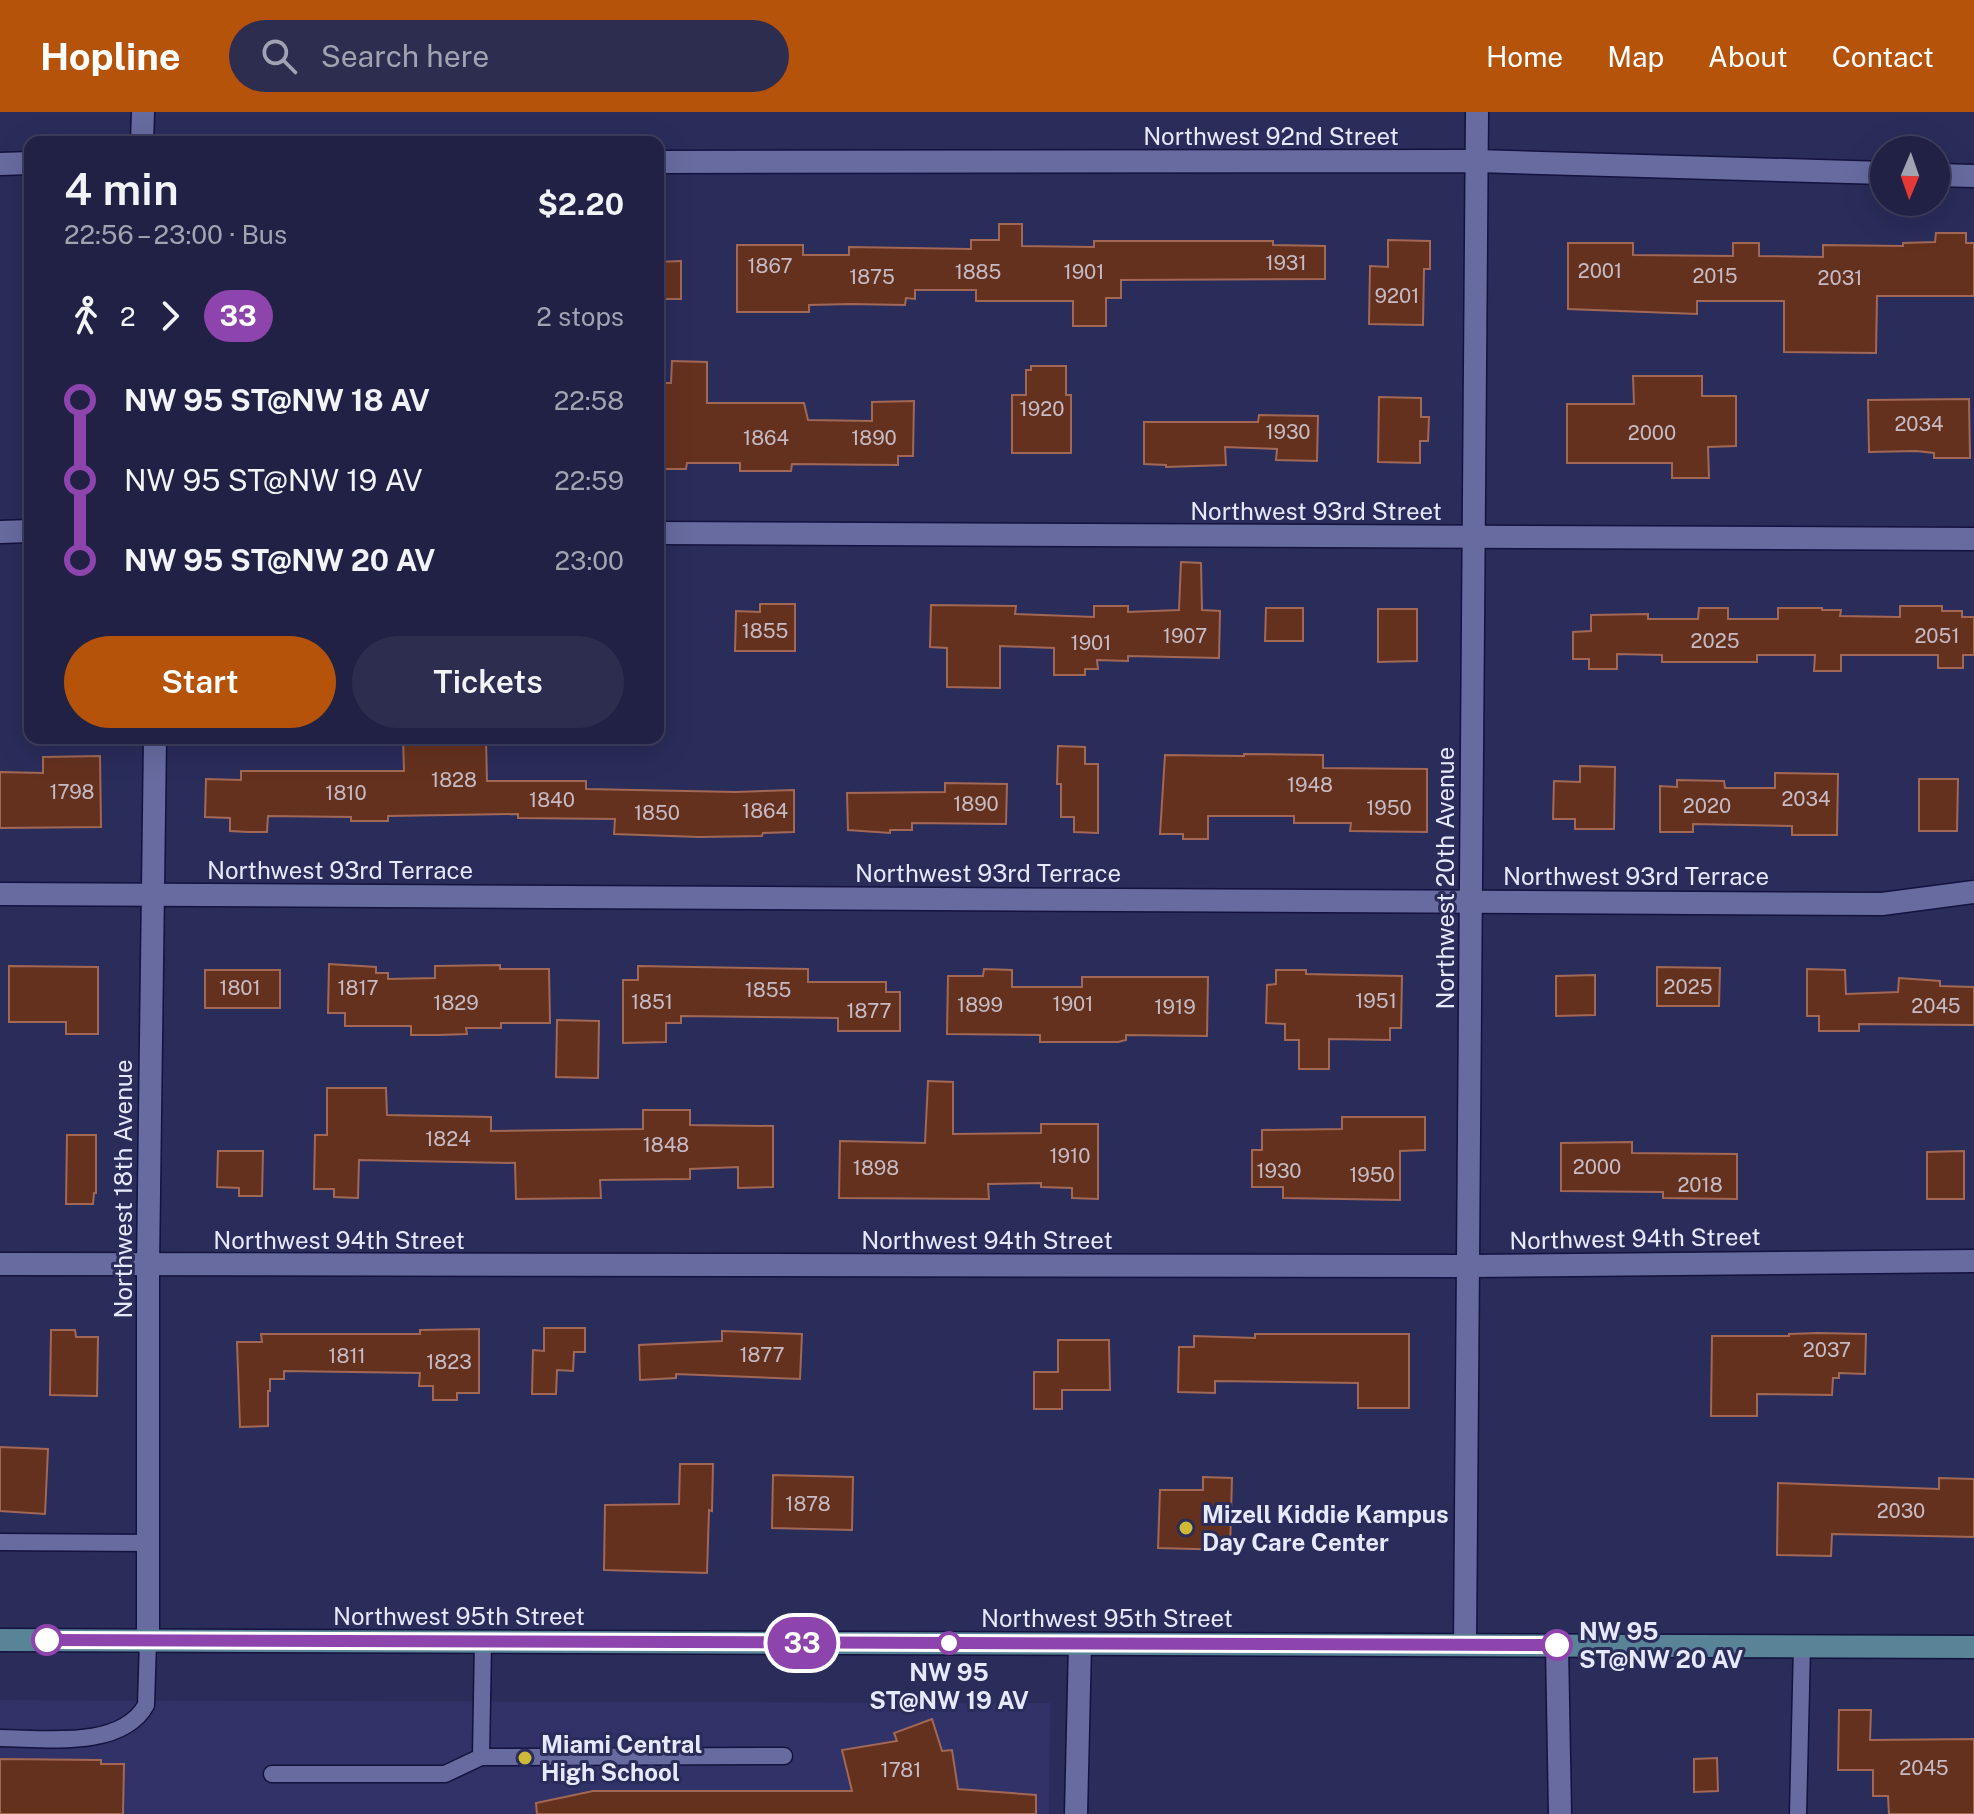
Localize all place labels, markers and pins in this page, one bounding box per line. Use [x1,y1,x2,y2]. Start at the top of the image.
place label: Mizell Kiddie Kampus Day Care Center [1202,1500,1449,1556]
marker: Mizell Kiddie Kampus Day Care Center [1177,1519,1195,1537]
place label: NW 95 ST@NW 20 AV [1579,1617,1743,1673]
unlabelled marker [32,1625,62,1655]
marker: NW 95 ST@NW 20 AV [1542,1630,1572,1660]
marker: NW 95 ST@NW 19 AV [938,1632,960,1654]
place label: NW 95 ST@NW 19 AV [869,1658,1029,1714]
place label: Miami Central High School [541,1730,702,1786]
marker: Miami Central High School [516,1749,534,1767]

